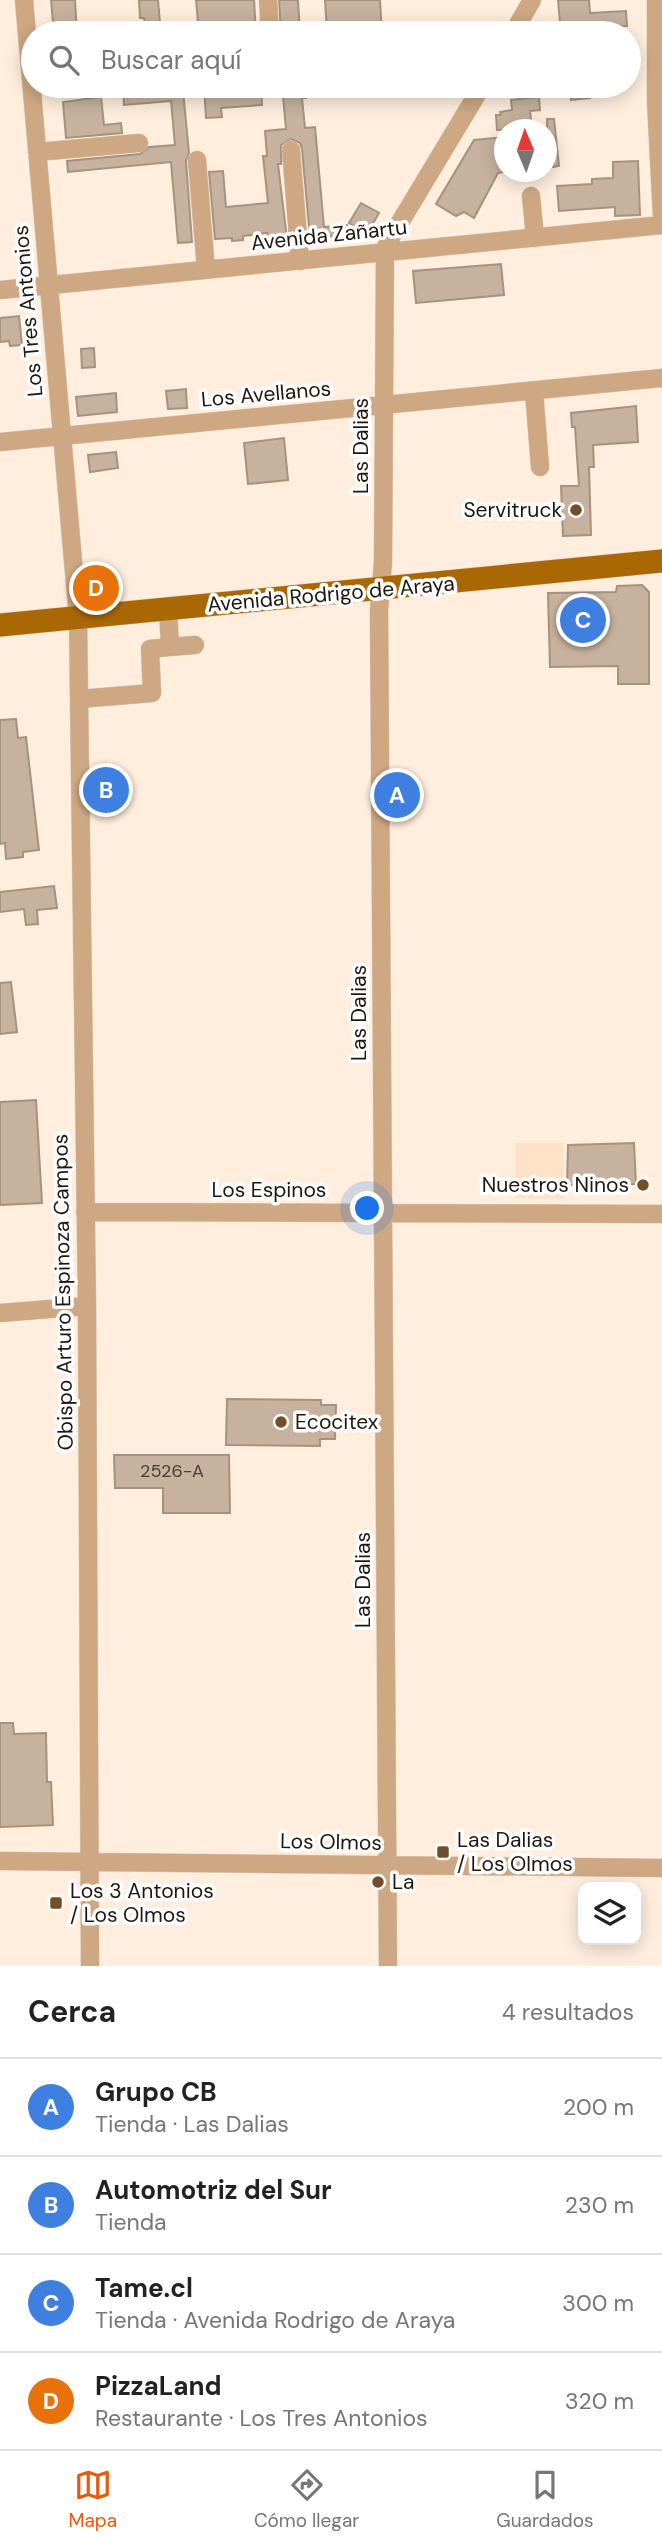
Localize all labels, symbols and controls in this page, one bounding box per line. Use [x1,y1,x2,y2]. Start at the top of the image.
search box [21,21,641,98]
icon: search [45,41,83,79]
text: Buscar aquí [101,43,241,77]
north arrow [494,119,557,182]
street label: Avenida Zañartu [250,213,408,257]
street label: Los Tres Antonios [7,224,49,398]
street label: Los Avellanos [200,374,332,414]
street label: Las Dalias [347,398,375,494]
place label: Servitruck [463,496,562,524]
marker: Servitruck [568,502,584,518]
pin: D [73,562,119,614]
street label: Avenida Rodrigo de Araya [206,569,456,619]
pin: C [560,594,606,646]
pin: B [83,764,129,816]
pin: A [374,769,420,821]
street label: Las Dalias [345,965,373,1061]
street label: Obispo Arturo Espinoza Campos [46,1133,80,1451]
place label: Nuestros Ninos [482,1171,629,1199]
street label: Los Espinos [212,1176,326,1204]
marker: Nuestros Ninos [635,1177,651,1193]
your location [350,1191,384,1225]
place label: Ecocitex [295,1408,378,1436]
marker: Ecocitex [273,1414,289,1430]
house number: 2526-A [140,1459,204,1483]
street label: Las Dalias [349,1532,377,1628]
place label: Las Dalias / Los Olmos [457,1826,573,1878]
street label: Los Olmos [280,1827,382,1857]
marker: Las Dalias / Los Olmos [435,1844,451,1860]
place label: La [392,1868,415,1896]
marker: La [370,1874,386,1890]
place label: Los 3 Antonios / Los Olmos [70,1877,214,1929]
map controls [578,1882,641,1945]
button: layers [578,1882,641,1945]
marker: Los 3 Antonios / Los Olmos [48,1895,64,1911]
text: Cerca [28,1992,116,2031]
text: 4 resultados [502,1997,634,2027]
text: Grupo CB [95,2075,217,2109]
text: A [43,2092,59,2122]
text: 200 m [563,2092,634,2122]
text: Tienda · Las Dalias [95,2109,289,2139]
text: Automotriz del Sur [95,2173,332,2207]
text: B [44,2190,58,2220]
text: 230 m [565,2190,634,2220]
text: Tienda [95,2207,167,2237]
text: Tame.cl [95,2271,193,2305]
text: C [43,2288,59,2318]
text: 300 m [562,2288,634,2318]
text: Tienda · Avenida Rodrigo de Araya [95,2305,455,2335]
text: PizzaLand [95,2369,222,2403]
text: D [43,2386,59,2416]
text: 320 m [565,2386,634,2416]
text: Restaurante · Los Tres Antonios [95,2403,428,2433]
tab: Mapa [68,2466,117,2533]
tab: Cómo llegar [254,2466,359,2533]
tab: Guardados [496,2466,594,2533]

